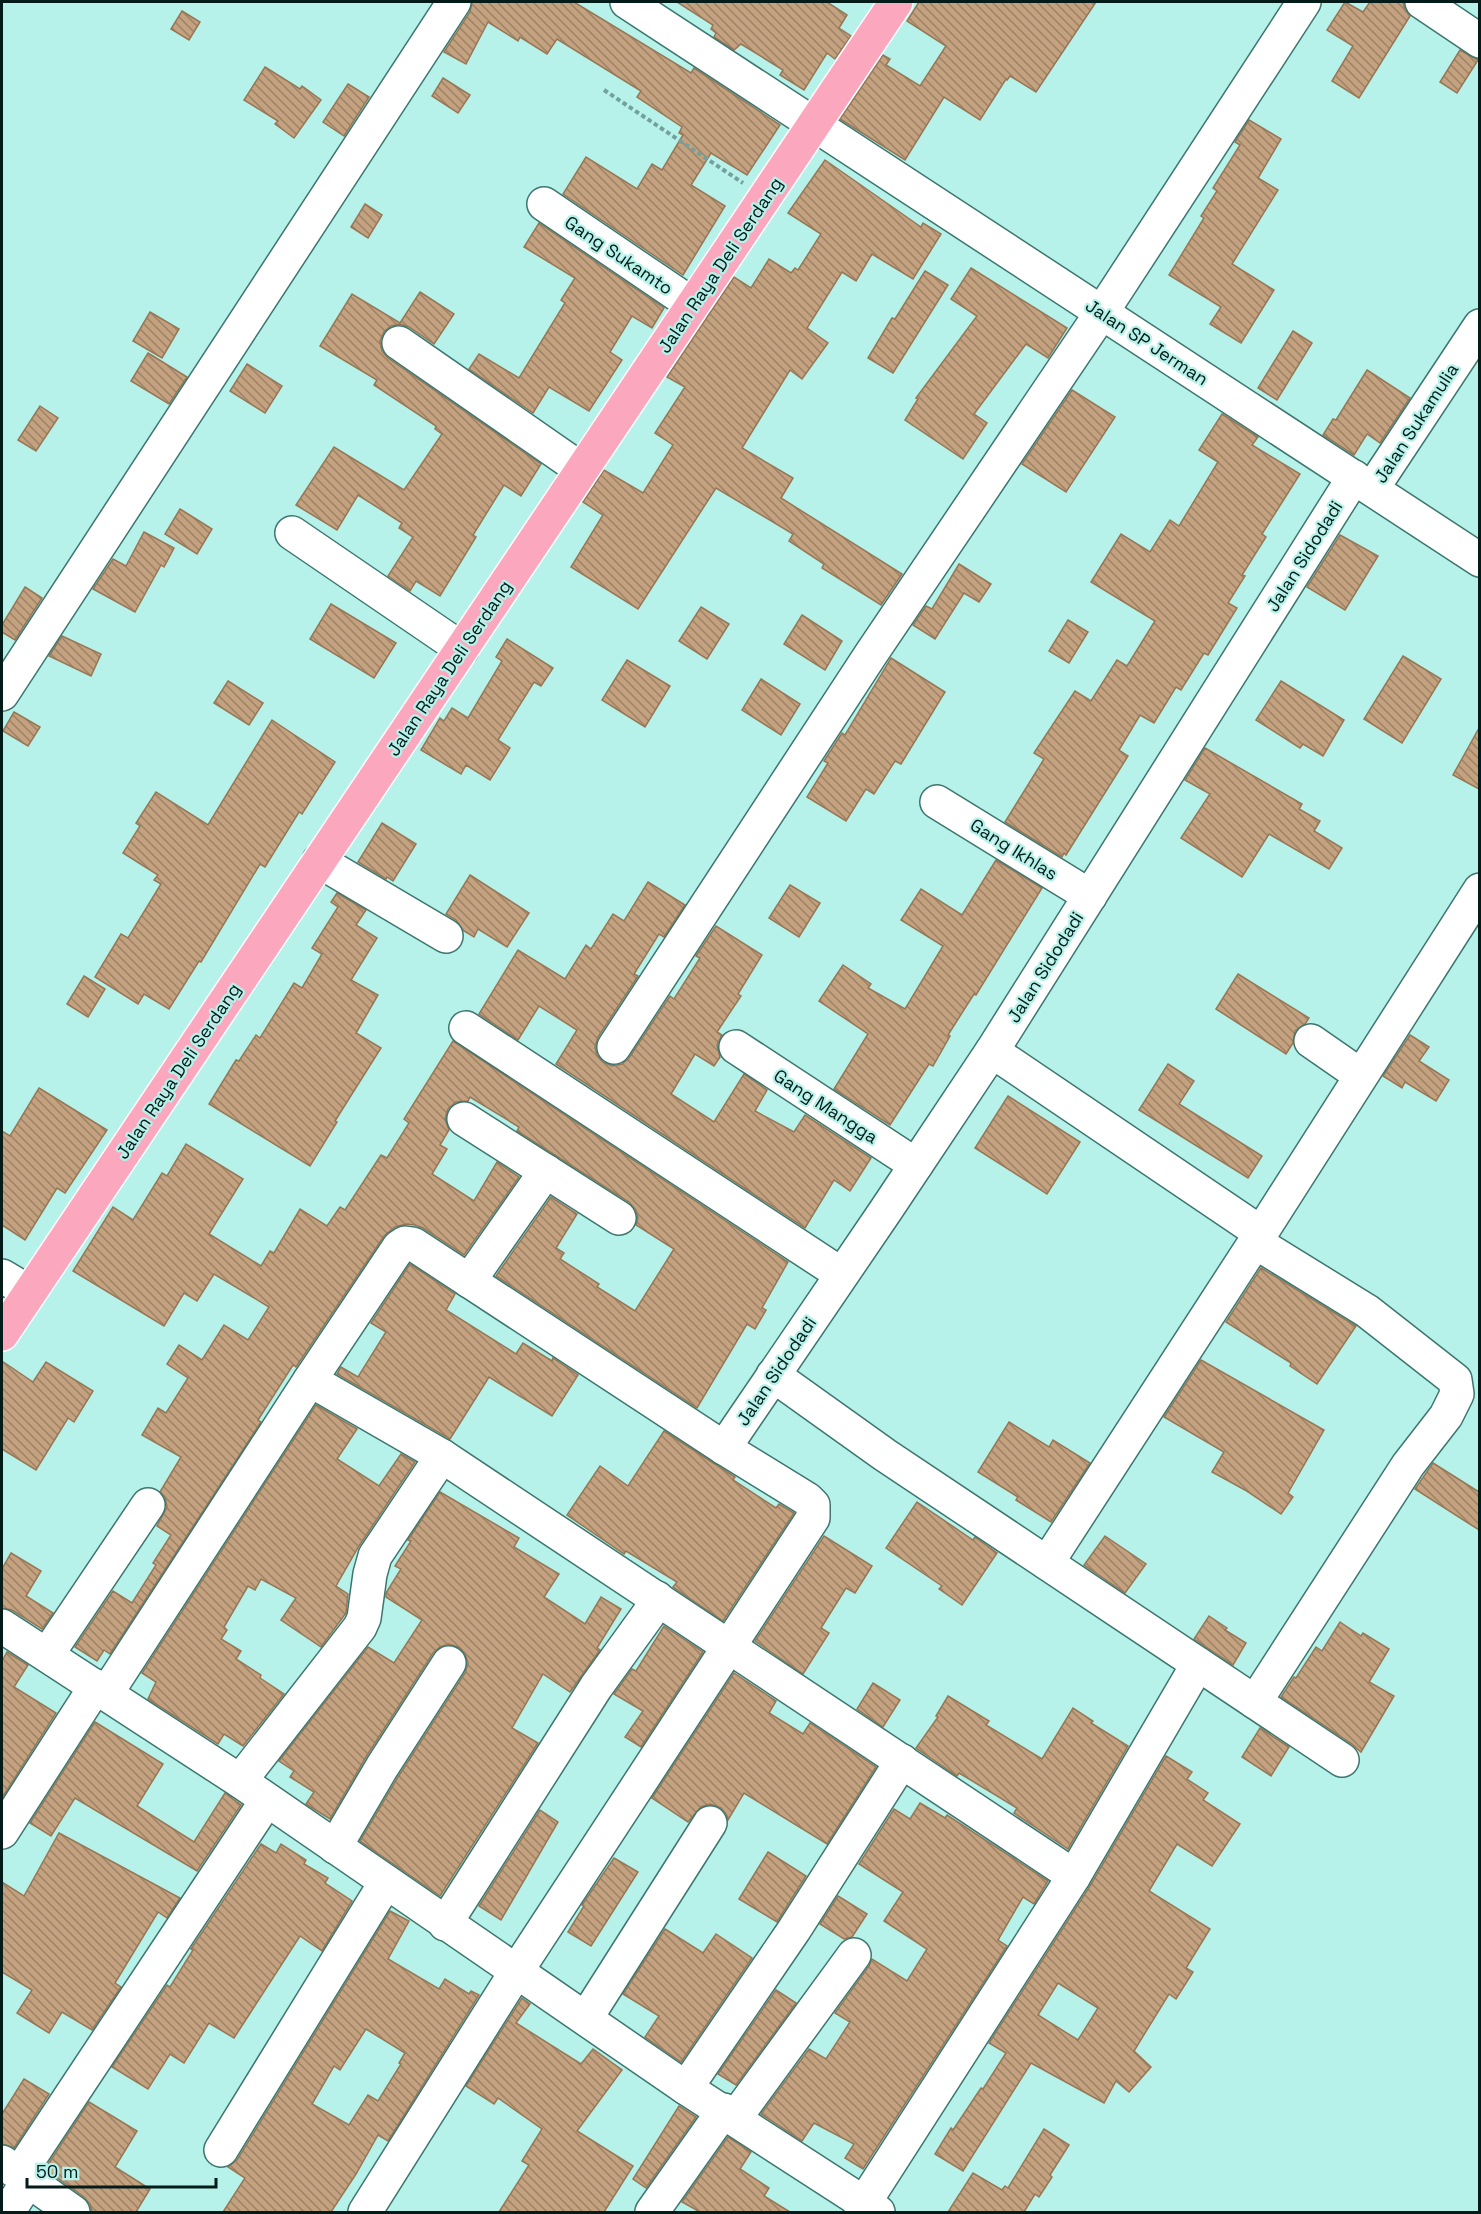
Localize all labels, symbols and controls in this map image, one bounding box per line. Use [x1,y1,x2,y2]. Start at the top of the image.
street label: Jalan Raya Deli Serdang [653,173,787,357]
street label: Gang Sukamto [560,210,678,300]
street label: Jalan SP Jerman [1081,294,1213,390]
street label: Jalan Sukamulia [1369,359,1463,487]
street label: Jalan Sidodadi [1261,496,1347,616]
street label: Jalan Raya Deli Serdang [382,576,516,760]
street label: Gang Ikhlas [966,813,1062,885]
street label: Jalan Sidodadi [1002,907,1088,1027]
street label: Jalan Raya Deli Serdang [111,979,245,1163]
street label: Gang Mangga [769,1064,883,1148]
street label: Jalan Sidodadi [731,1312,821,1430]
scale bar [27,2151,216,2189]
text: 50 m [36,2160,78,2183]

